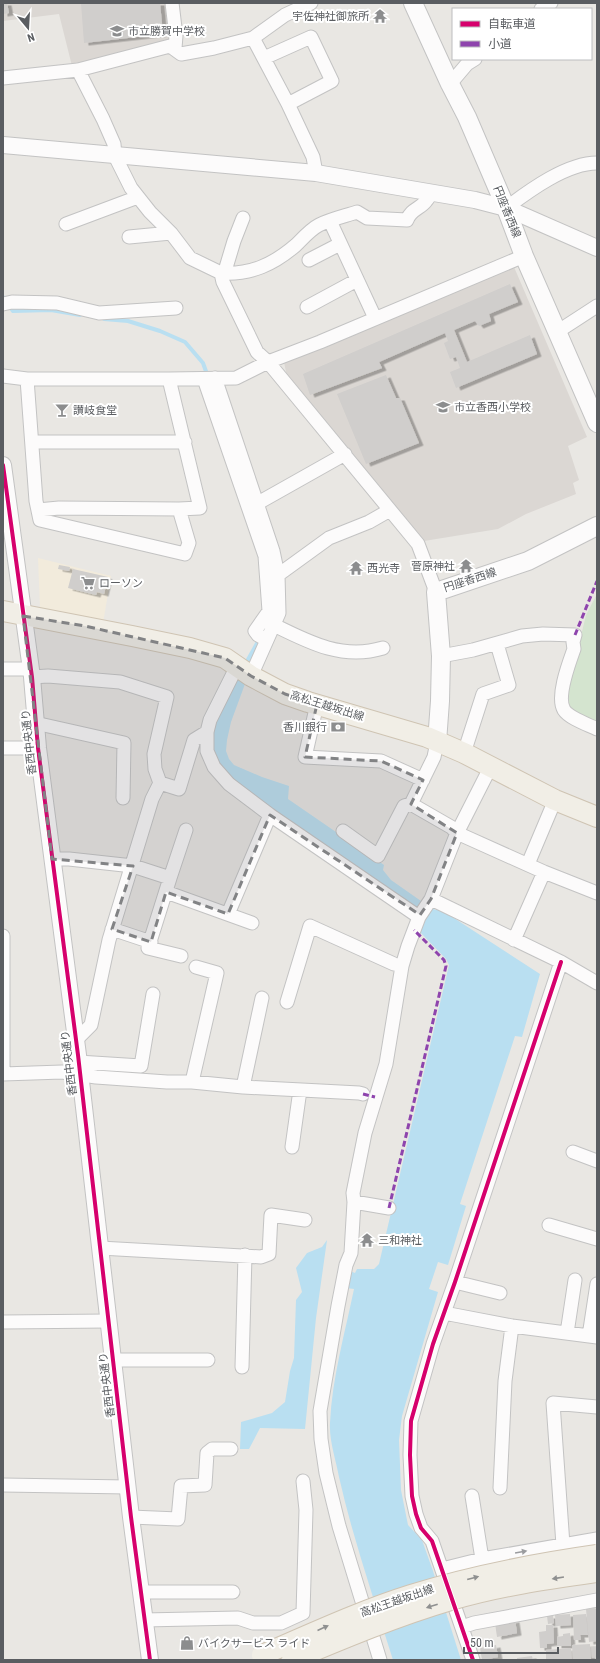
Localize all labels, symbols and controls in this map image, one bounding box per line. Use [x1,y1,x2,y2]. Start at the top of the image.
north arrow [8,8,48,48]
temple icon: 宇佐神社御旅所 [372,8,388,24]
legend [452,8,592,60]
place label: 宇佐神社御旅所 [292,10,370,23]
text: 自転車道 [488,17,536,31]
school or university icon: 市立勝賀中学校 [109,23,125,39]
place label: 市立勝賀中学校 [128,25,205,38]
text: N [25,30,36,44]
text: 小道 [488,37,512,51]
street label: 円座香西線 [491,184,523,240]
school or university icon: 市立香西小学校 [435,399,451,415]
place label: 市立香西小学校 [454,401,531,414]
bar icon: 讃岐食堂 [54,402,70,418]
place label: 讃岐食堂 [73,404,117,417]
temple icon: 菅原神社 [458,558,474,574]
temple icon: 西光寺 [348,560,364,576]
place label: 菅原神社 [411,560,455,573]
place label: 西光寺 [367,562,400,575]
street label: 円座香西線 [442,565,498,595]
supermarket icon: ローソン [80,575,96,591]
place label: ローソン [99,577,143,590]
street label: 高松王越坂出線 [288,689,366,723]
street label: 香西中央通り [19,709,39,775]
bank icon: 香川銀行 [330,719,346,735]
place label: 香川銀行 [283,721,327,734]
street label: 香西中央通り [59,1029,79,1097]
temple icon: 三和神社 [359,1232,375,1248]
place label: 三和神社 [378,1234,422,1247]
street label: 香西中央通り [97,1351,117,1419]
one-way arrow [515,1549,527,1555]
one-way arrow [466,1574,479,1580]
one-way arrow [552,1575,564,1581]
street label: 高松王越坂出線 [358,1582,436,1620]
one-way arrow [425,1603,437,1609]
one-way arrow [318,1625,329,1631]
scale bar [464,1629,558,1655]
shop icon: バイクサービス ライド [179,1635,195,1651]
text: 50 m [470,1636,494,1650]
place label: バイクサービス ライド [198,1637,310,1650]

